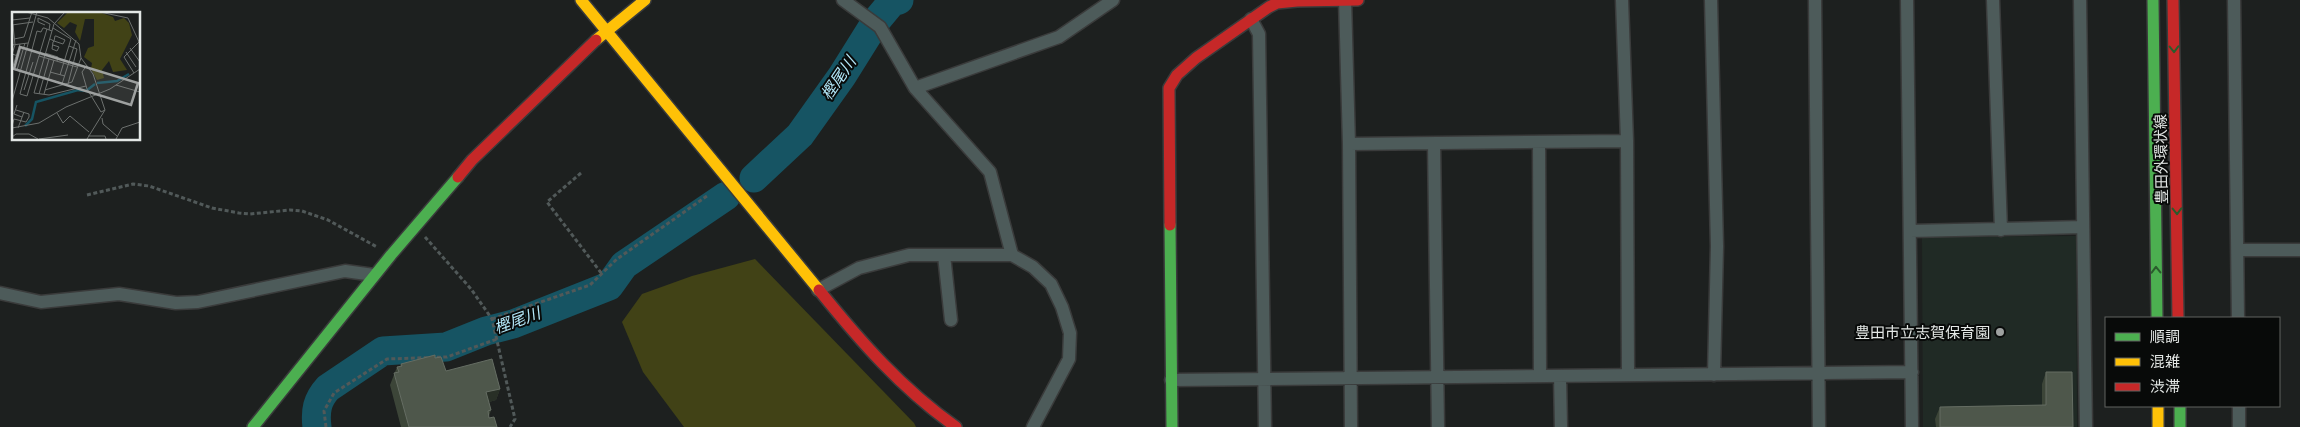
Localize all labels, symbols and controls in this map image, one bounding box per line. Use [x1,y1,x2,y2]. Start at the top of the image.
inset map [12,12,140,140]
one-way arrow [2169,45,2179,53]
water label: 樫尾川 [815,50,862,104]
street label: 豊田外環状線 [2150,114,2172,204]
one-way arrow [2172,208,2182,215]
one-way arrow [2151,265,2162,273]
water label: 樫尾川 [491,301,545,339]
legend [2105,317,2280,407]
place label: 豊田市立志賀保育園 [1855,322,1990,343]
marker: 豊田市立志賀保育園 [1994,326,2006,338]
text: 順調 [2150,326,2180,347]
text: 混雑 [2150,351,2180,372]
text: 渋滞 [2150,376,2180,397]

